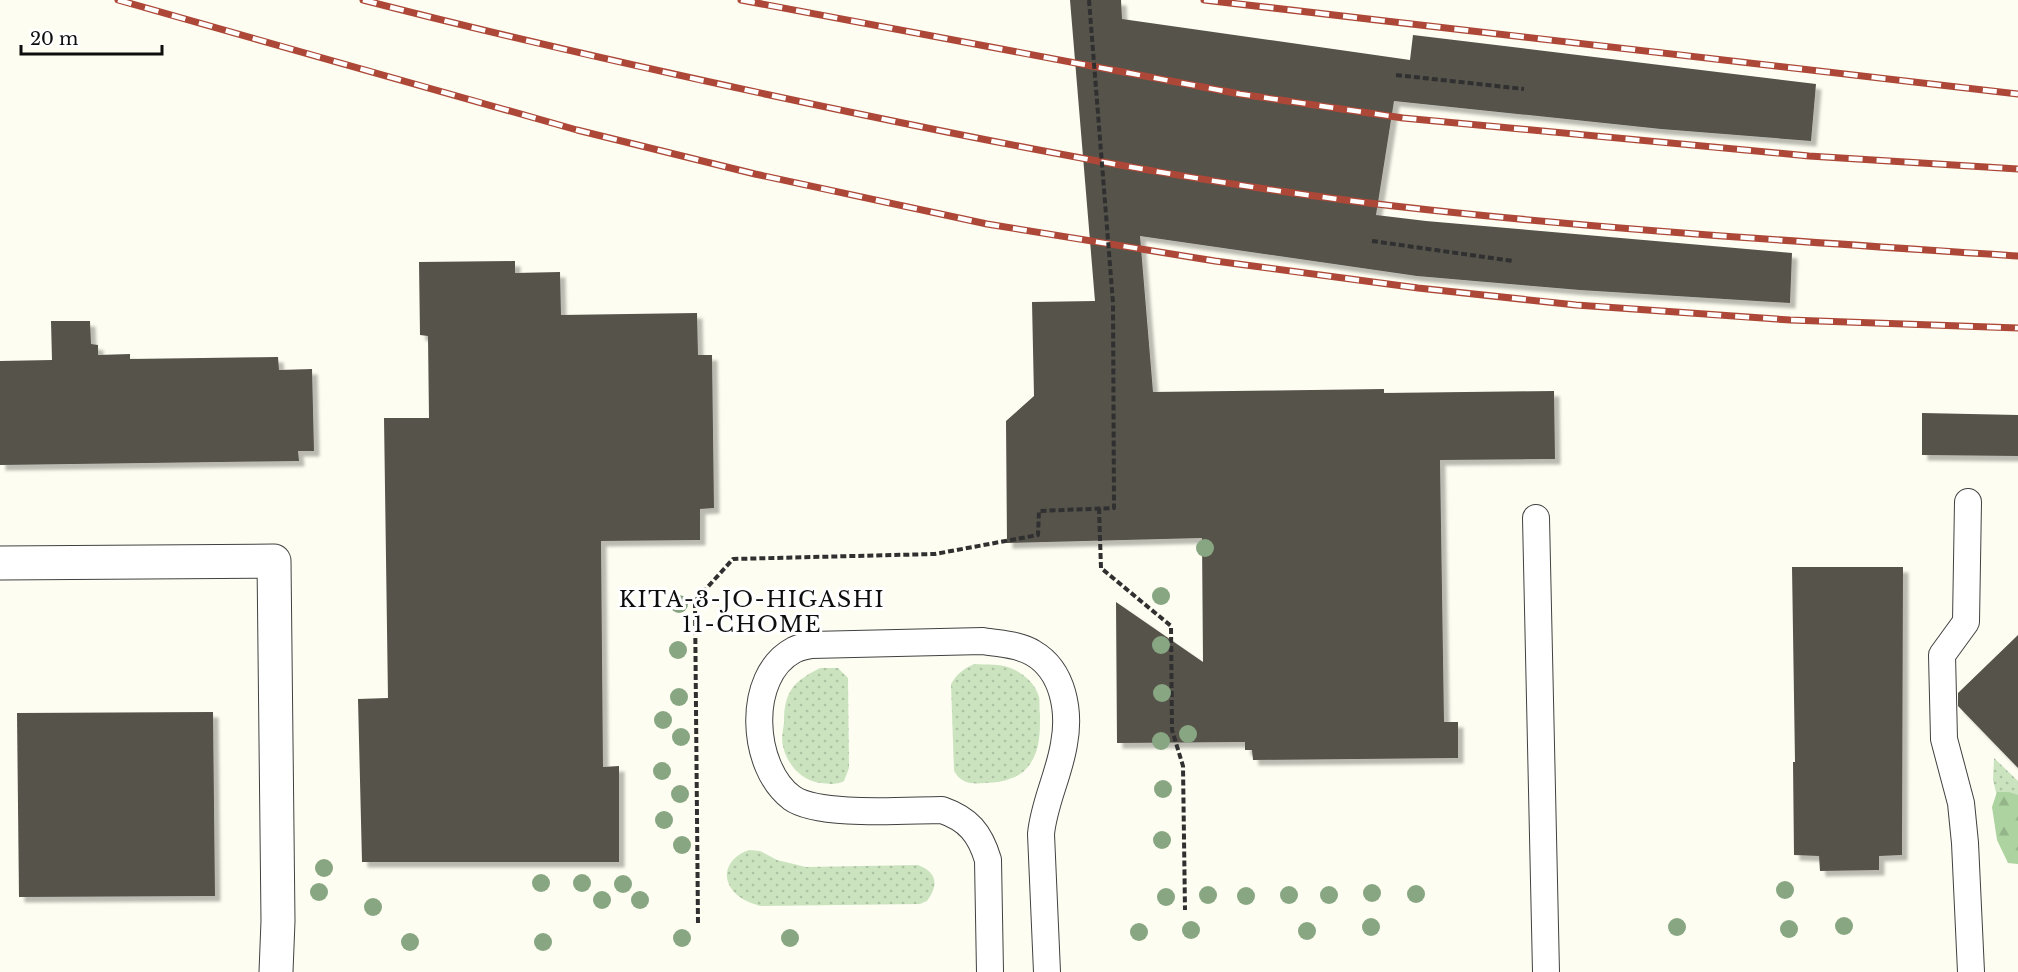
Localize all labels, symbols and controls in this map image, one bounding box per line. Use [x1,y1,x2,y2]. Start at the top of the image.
scale bar [21,18,162,56]
text: 20 m [30,28,78,50]
district label: KITA-3-JO-HIGASHI 11-CHOME [619,586,885,638]

